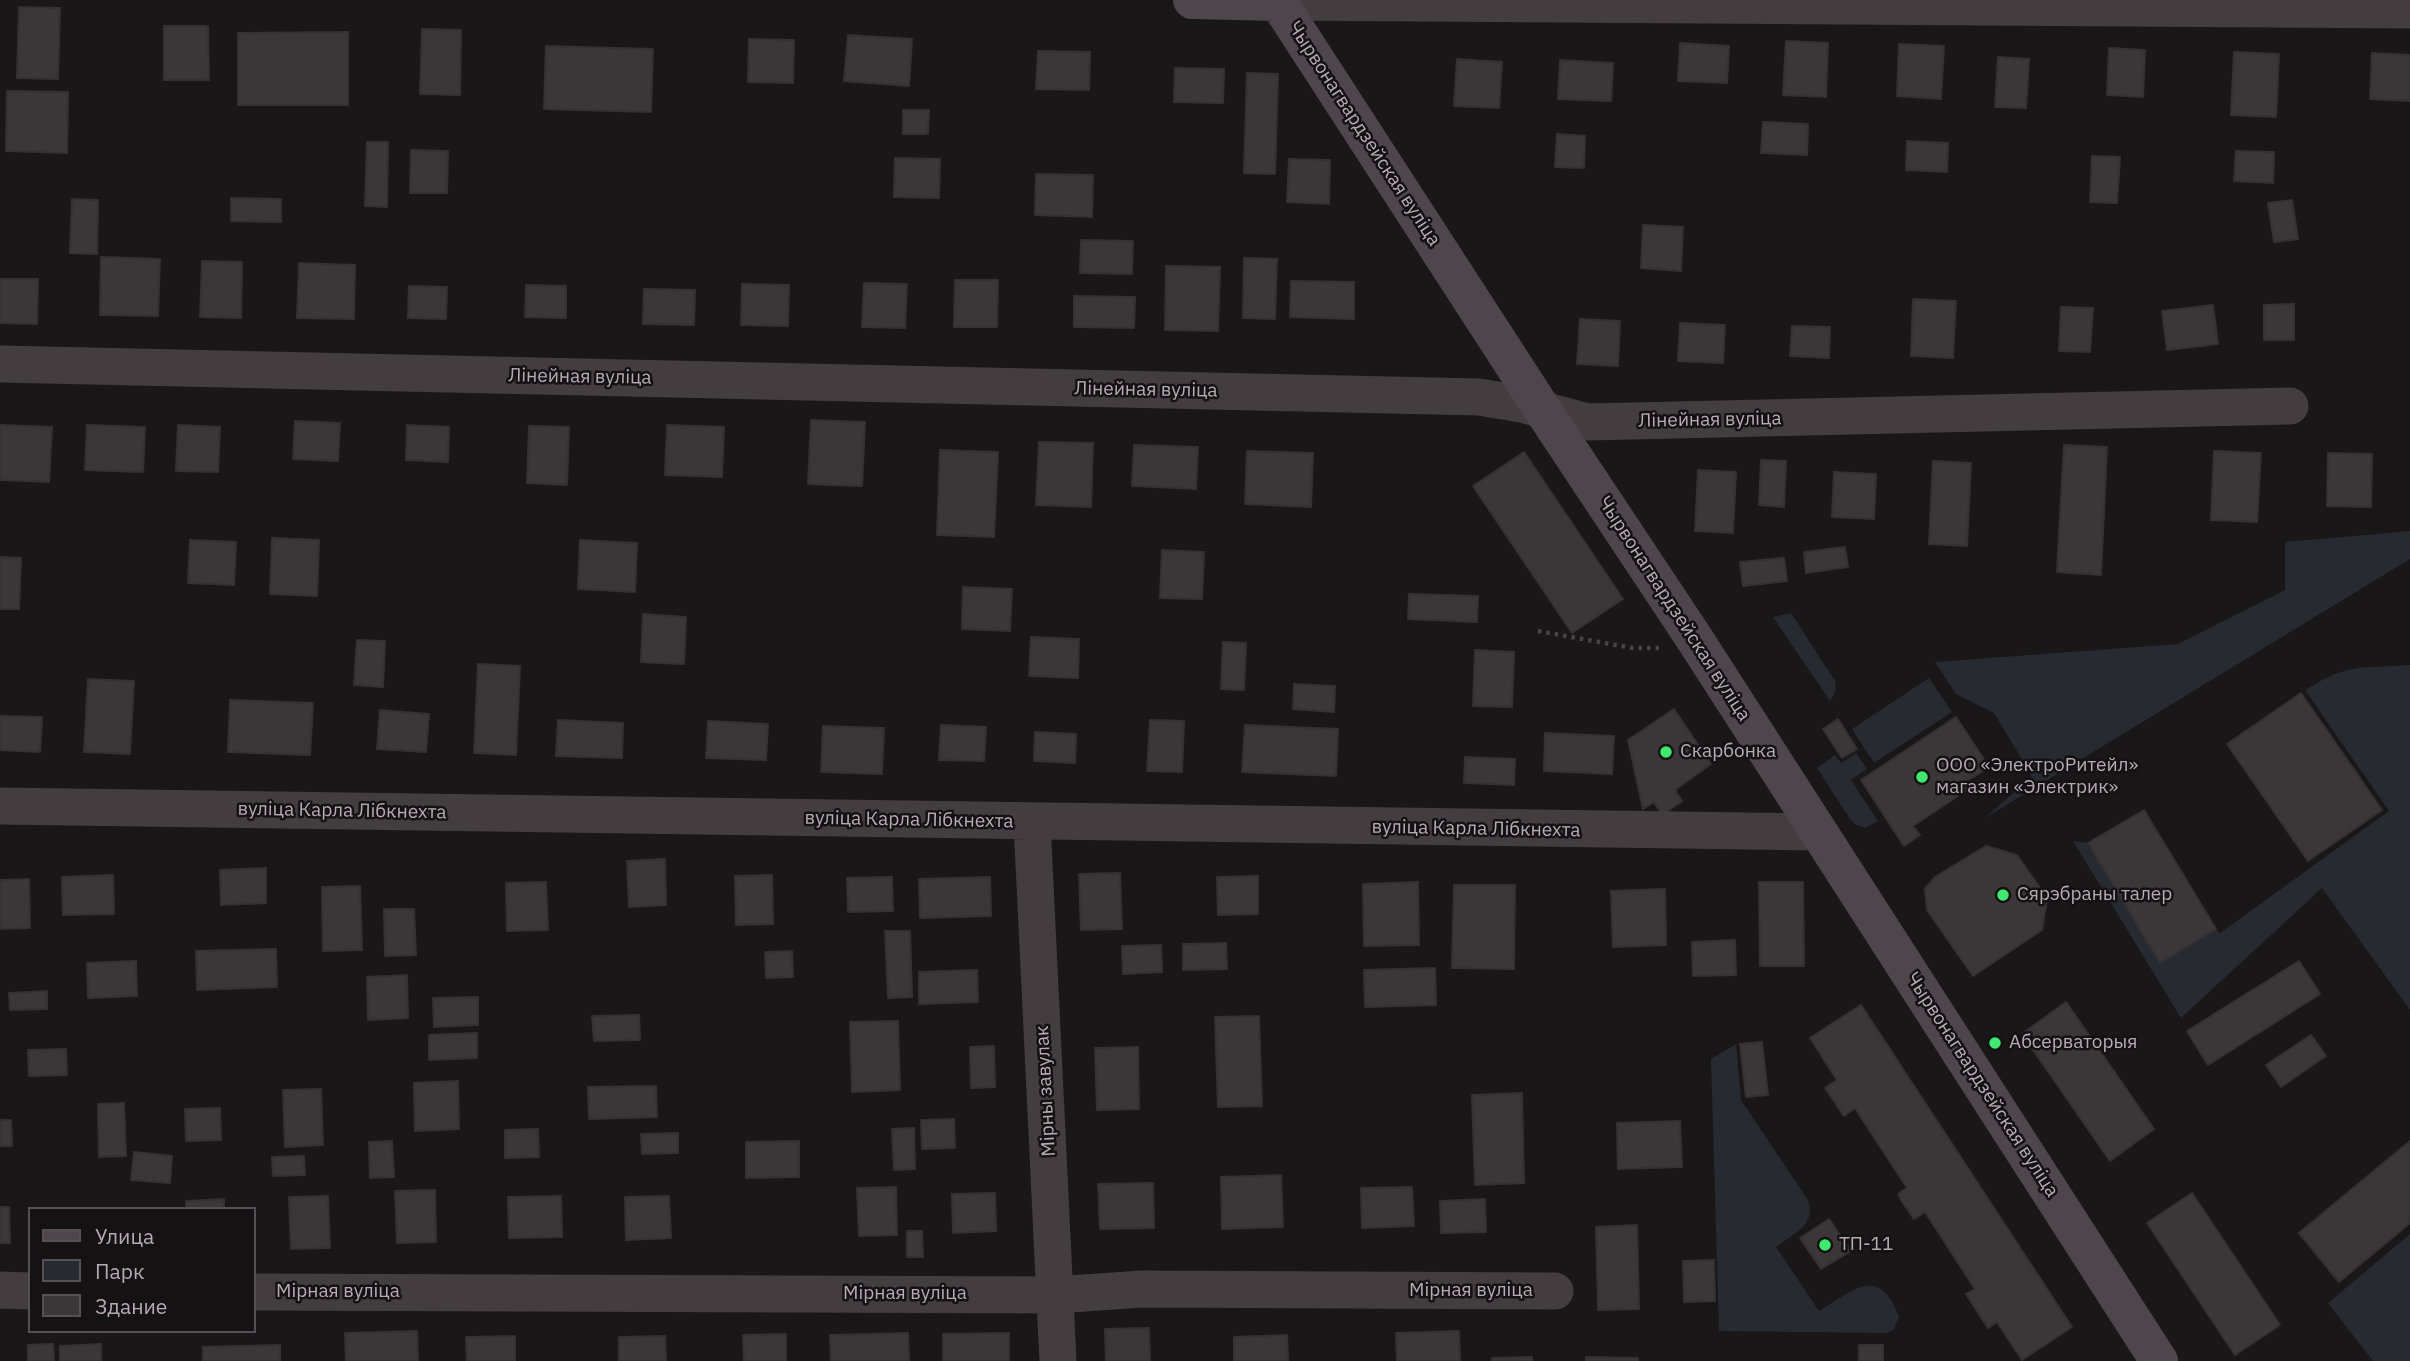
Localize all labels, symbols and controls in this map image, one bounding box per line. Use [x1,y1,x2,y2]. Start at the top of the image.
street label: Чырвонагвардзейская вуліца [1283,17,1445,251]
street label: Лінейная вуліца [508,364,652,390]
street label: Лінейная вуліца [1074,377,1218,403]
street label: Лінейная вуліца [1638,407,1782,433]
street label: Чырвонагвардзейская вуліца [1593,492,1755,726]
place label: Скарбонка [1680,741,1776,763]
marker: Скарбонка [1658,744,1674,760]
place label: ООО «ЭлектроРитейл» магазин «Электрик» [1936,755,2138,799]
marker: ООО «ЭлектроРитейл» магазин «Электрик» [1914,769,1930,785]
street label: вуліца Карла Лібкнехта [237,798,447,824]
street label: вуліца Карла Лібкнехта [804,807,1014,833]
street label: вуліца Карла Лібкнехта [1371,816,1581,842]
place label: Сярэбраны талер [2017,884,2172,906]
marker: Сярэбраны талер [1995,887,2011,903]
street label: Чырвонагвардзейская вуліца [1901,968,2063,1202]
street label: Мірны завулак [1031,1025,1061,1157]
place label: Абсерваторыя [2009,1032,2137,1054]
marker: Абсерваторыя [1987,1035,2003,1051]
legend [28,1207,256,1333]
text: Улица [95,1222,154,1250]
place label: ТП-11 [1839,1234,1893,1256]
marker: ТП-11 [1817,1237,1833,1253]
text: Парк [95,1257,145,1285]
street label: Мірная вуліца [1409,1280,1533,1302]
street label: Мірная вуліца [276,1281,400,1303]
street label: Мірная вуліца [843,1283,967,1305]
text: Здание [95,1292,167,1320]

